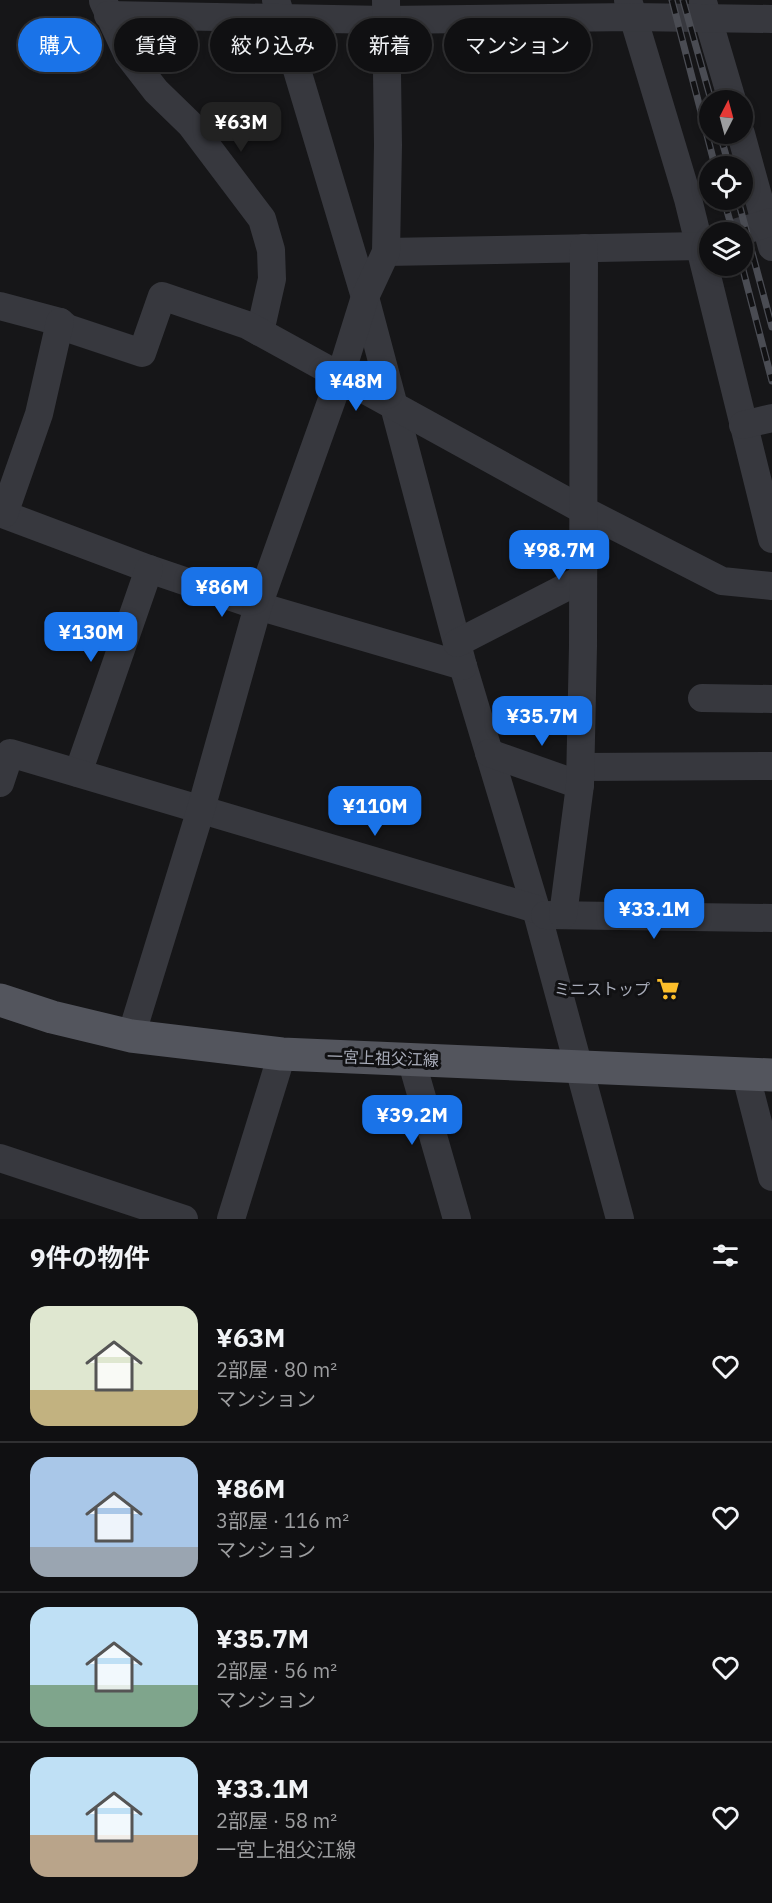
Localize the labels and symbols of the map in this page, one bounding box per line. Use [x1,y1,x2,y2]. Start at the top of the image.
north arrow [699,90,753,144]
pin: ¥63M [205,102,277,153]
pin: ¥48M [320,361,392,412]
pin: ¥98.7M [510,530,608,581]
pin: ¥86M [186,567,258,618]
pin: ¥130M [49,612,133,663]
pin: ¥35.7M [493,696,591,747]
pin: ¥110M [333,786,417,837]
pin: ¥33.1M [605,889,703,940]
supermarket icon: ミニストップ [655,976,681,1002]
place label: ミニストップ [554,979,650,999]
street label: 一宮上祖父江線 [327,1046,439,1070]
pin: ¥39.2M [363,1095,461,1146]

